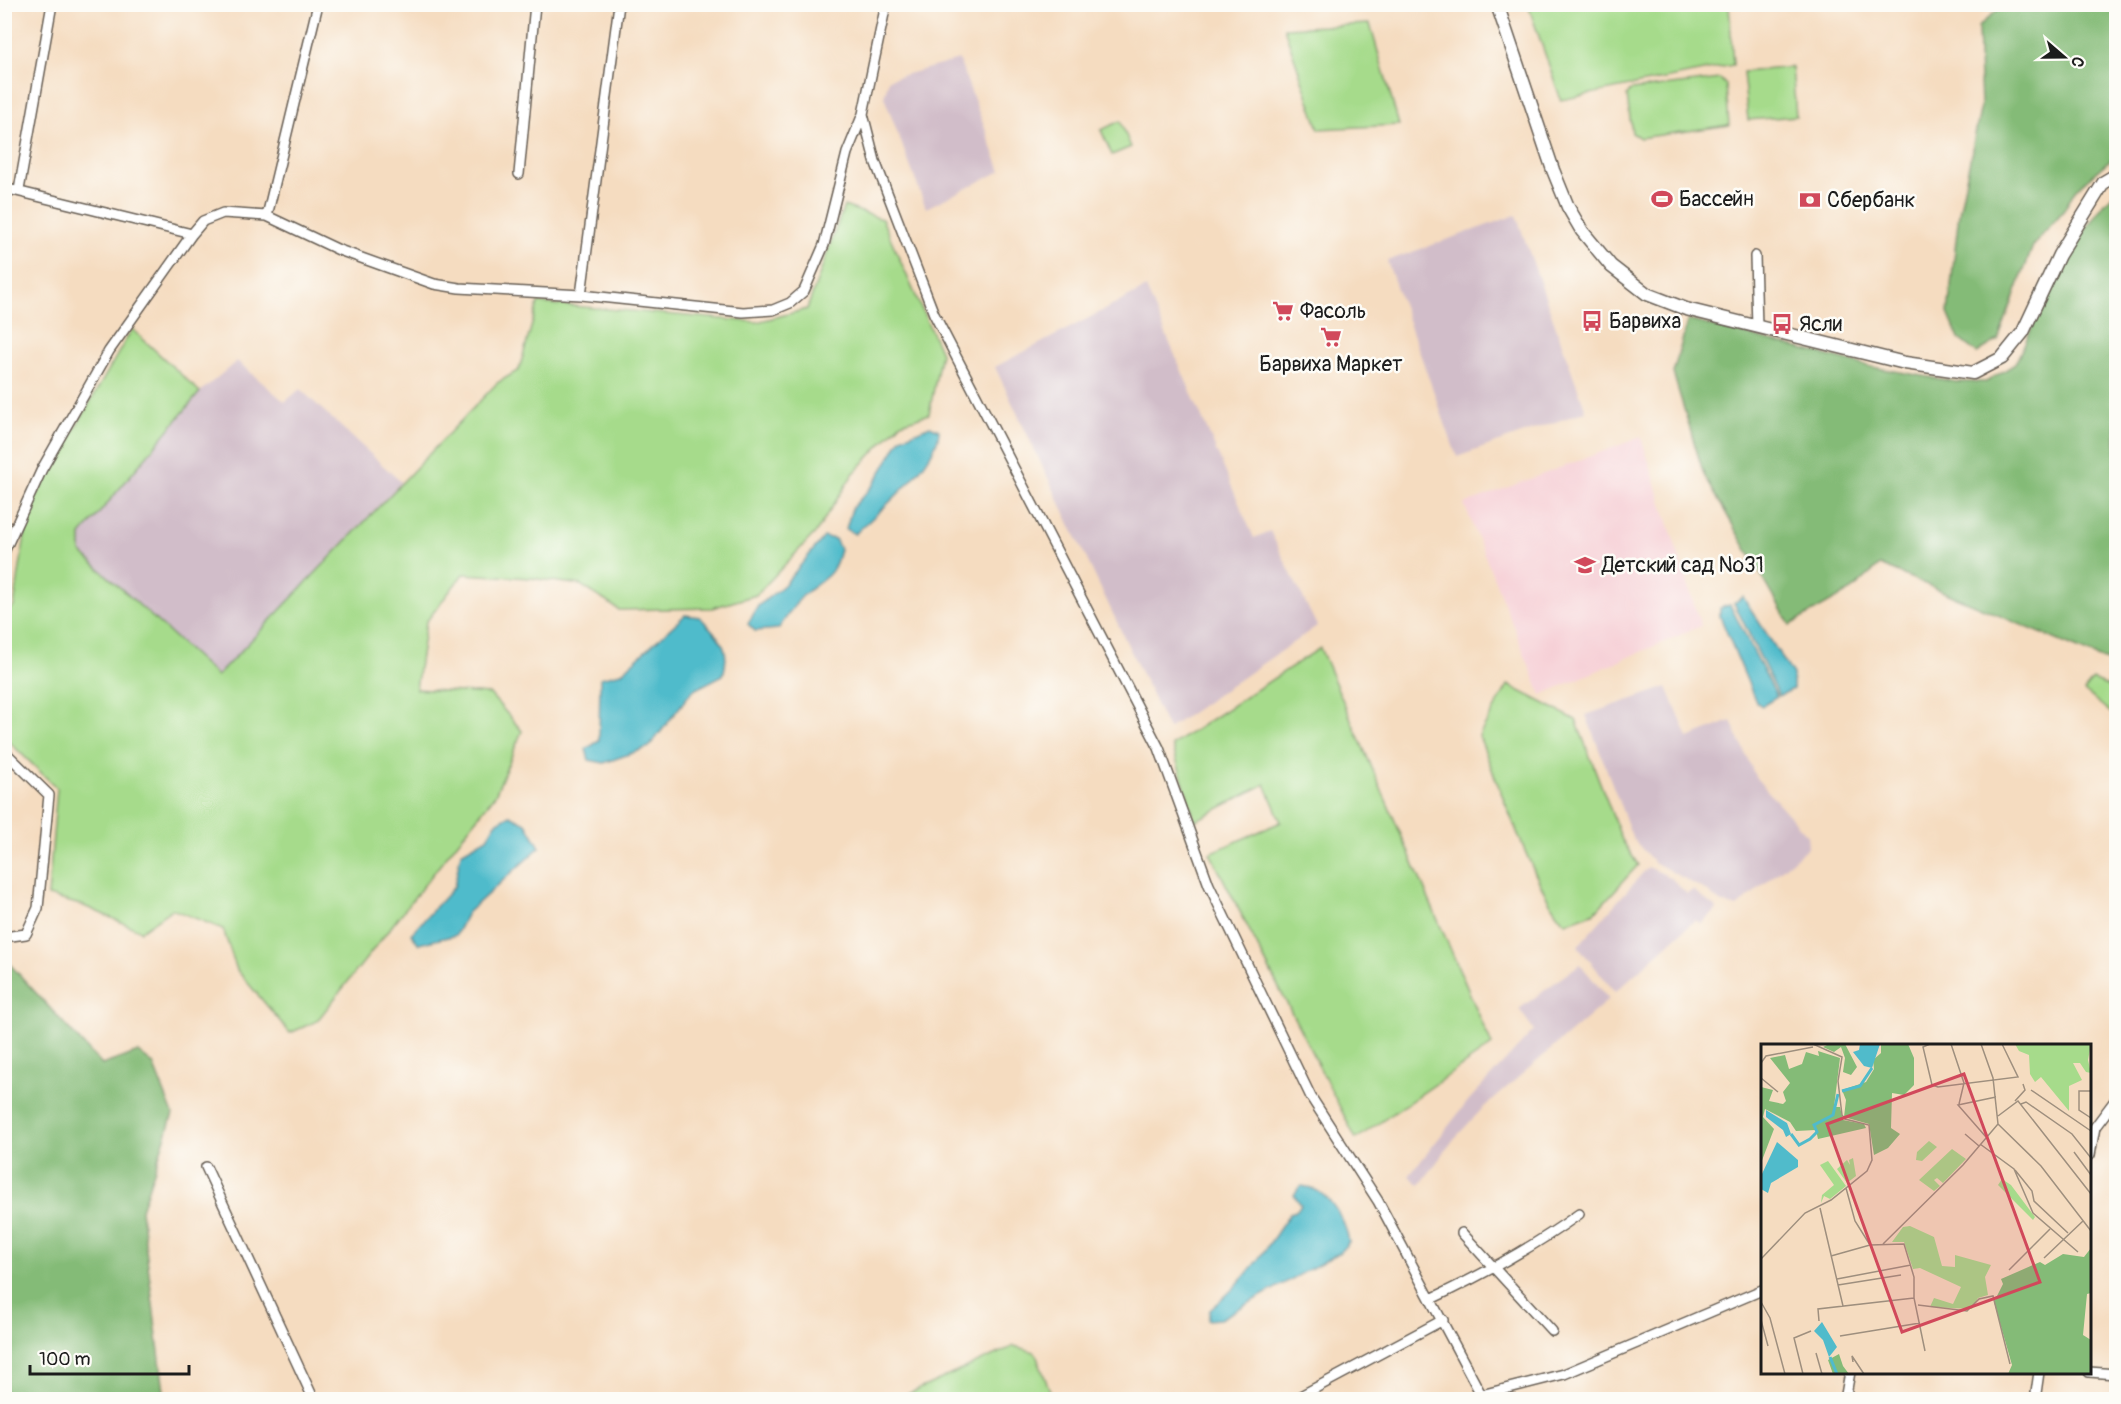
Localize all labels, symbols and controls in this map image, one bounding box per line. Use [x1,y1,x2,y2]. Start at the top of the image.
north arrow [2034,27,2094,87]
text: С [2066,54,2088,70]
place label: Бассейн [1679,186,1754,213]
sports icon: Бассейн [1650,187,1674,211]
place label: Сбербанк [1827,187,1916,214]
bank icon: Сбербанк [1798,188,1822,212]
place label: Фасоль [1300,298,1367,325]
supermarket icon: Фасоль [1271,299,1295,323]
place label: Барвиха [1609,308,1681,335]
bus stop icon: Барвиха [1580,309,1604,333]
place label: Ясли [1799,311,1842,338]
bus stop icon: Ясли [1770,312,1794,336]
supermarket icon: Барвиха Маркет [1319,325,1343,349]
place label: Барвиха Маркет [1259,351,1403,378]
place label: Детский сад №31 [1601,552,1764,579]
school or university icon: Детский сад №31 [1573,553,1597,577]
inset map [1761,1044,2091,1374]
scale bar [30,1338,189,1376]
text: 100 m [39,1348,91,1371]

